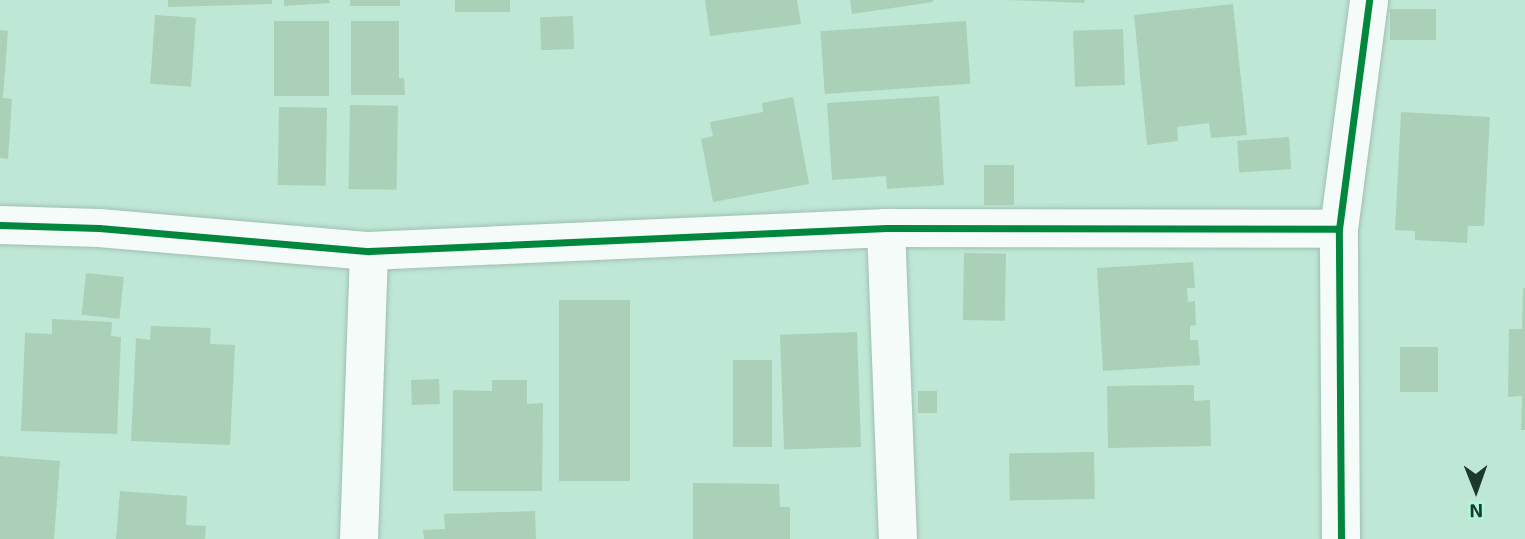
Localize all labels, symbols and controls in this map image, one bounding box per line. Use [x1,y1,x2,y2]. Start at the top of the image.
north arrow [1441,455,1511,525]
text: N [1469,500,1483,523]

